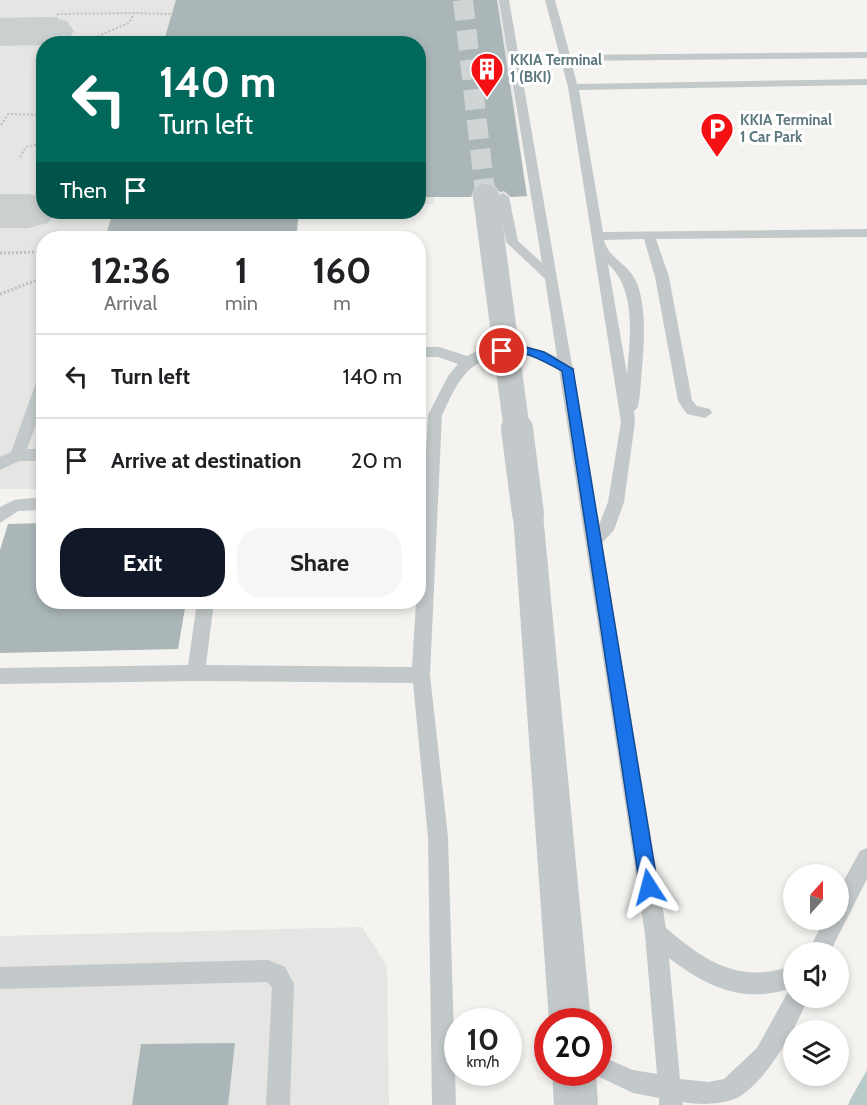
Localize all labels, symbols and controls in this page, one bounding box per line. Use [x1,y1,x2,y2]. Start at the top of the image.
building icon: KKIA Terminal 1 (BKI) [469,51,505,98]
place label: KKIA Terminal 1 (BKI) [510,51,602,86]
text: 140 m [159,56,276,108]
icon: left [60,60,138,138]
text: Turn left [159,108,253,141]
parking icon: KKIA Terminal 1 Car Park [699,111,735,158]
place label: KKIA Terminal 1 Car Park [740,111,832,146]
icon: arrive [119,174,152,207]
text: Then [60,177,107,204]
text: 12:36 [91,248,171,292]
text: 1 [235,248,248,292]
text: 160 [313,248,371,292]
text: Arrival [104,291,157,315]
text: min [225,291,258,315]
text: m [333,291,351,315]
pin [476,325,527,376]
icon: arrive [485,334,518,367]
icon: left [60,360,93,393]
text: Turn left [111,363,190,390]
text: 140 m [343,363,402,390]
icon: arrive [60,444,93,477]
text: Arrive at destination [111,447,301,474]
text: 20 m [351,447,402,474]
button: Exit [60,528,225,597]
button: Share [237,528,402,597]
position arrow [617,855,681,919]
north arrow [783,864,849,930]
map controls [783,864,849,1086]
button: sound [783,942,849,1008]
speed limit sign: 20 [534,1008,612,1086]
button: layers [783,1020,849,1086]
text: 10 [467,1021,499,1058]
text: km/h [467,1053,499,1071]

